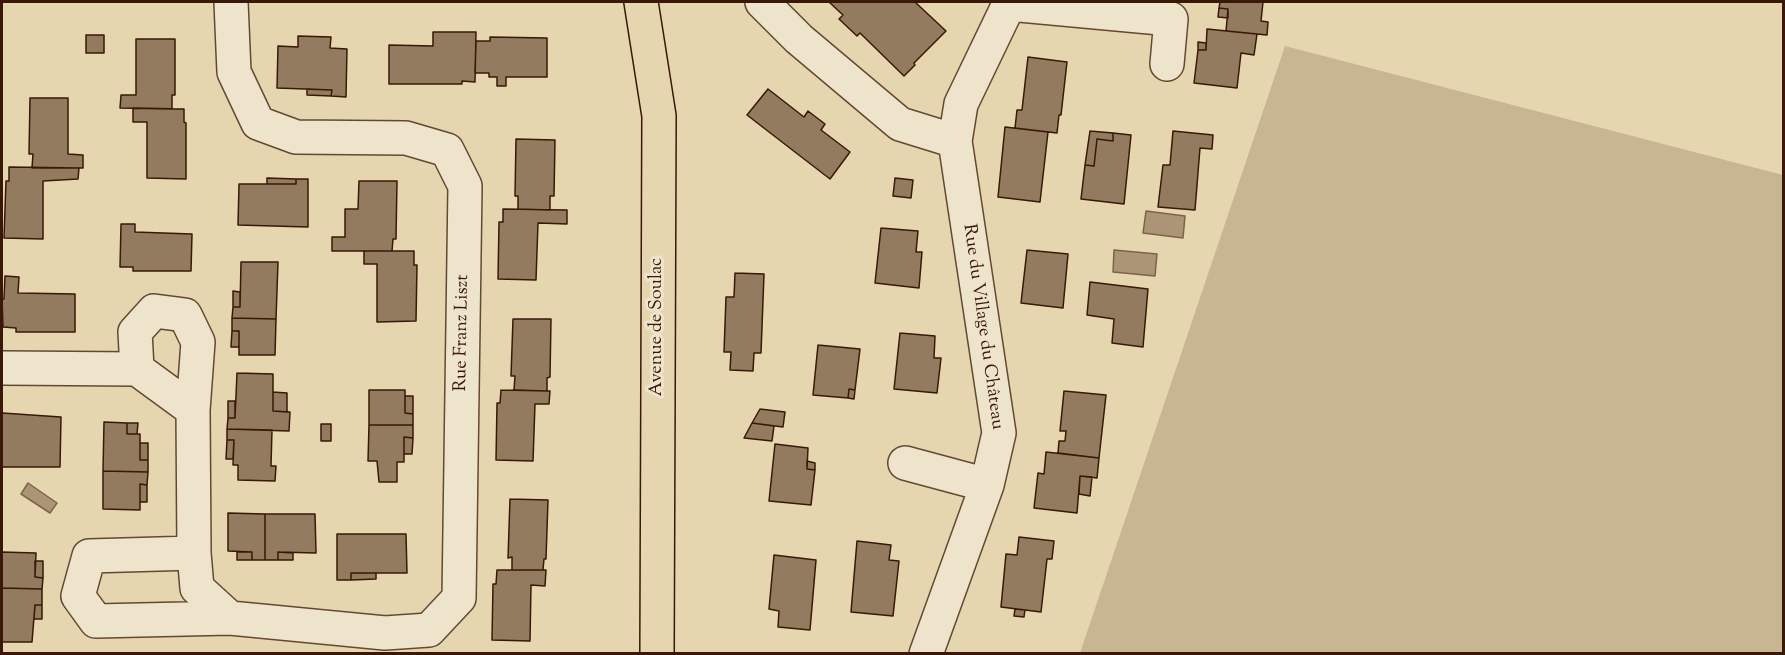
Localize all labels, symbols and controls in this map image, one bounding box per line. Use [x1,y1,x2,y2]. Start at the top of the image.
street label: Rue du Village du Château [957,223,1007,431]
street label: Avenue de Soulac [647,258,669,396]
street label: Rue Franz Liszt [451,274,475,392]

